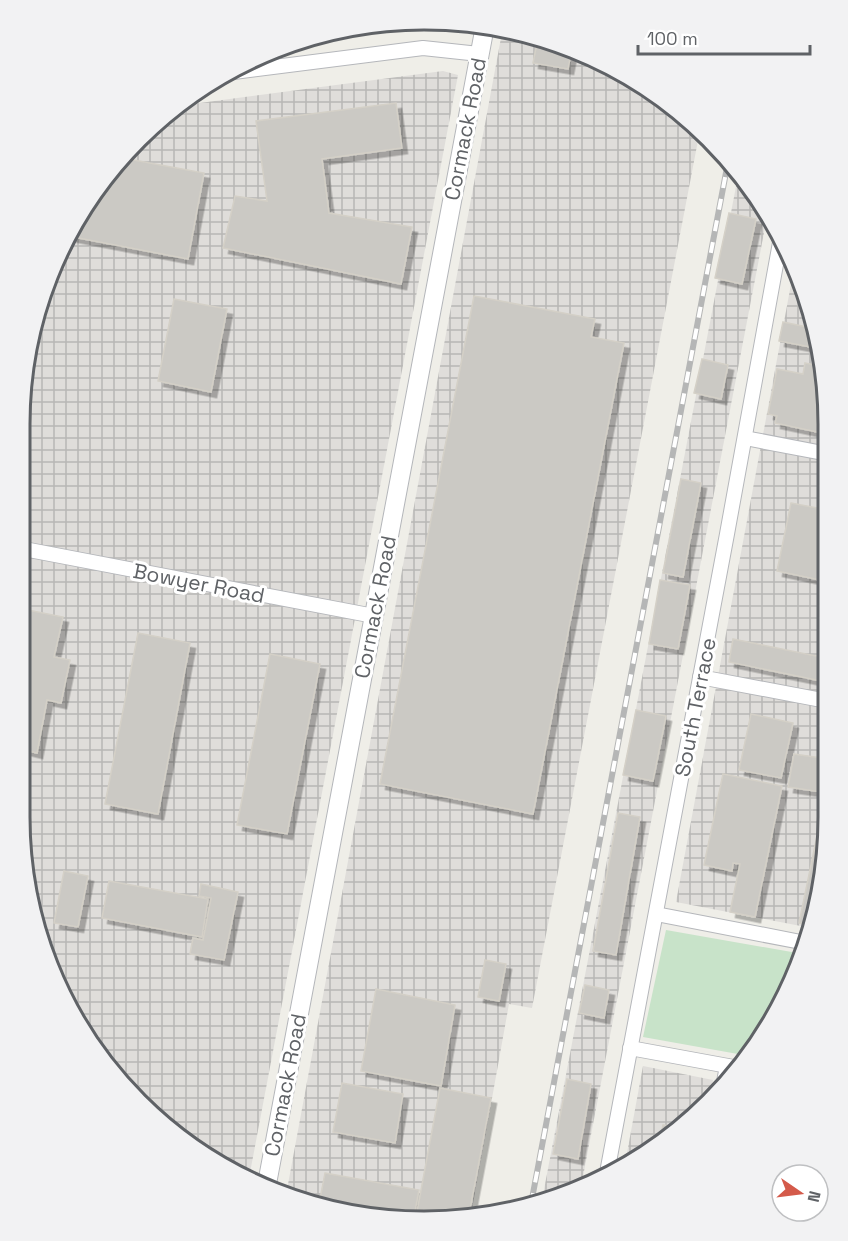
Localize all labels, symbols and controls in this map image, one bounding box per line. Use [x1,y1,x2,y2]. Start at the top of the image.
scale bar [638,18,810,56]
text: 100 m [647,27,698,50]
street label: Cormack Road [438,55,492,203]
street label: Cormack Road [348,533,402,681]
street label: Bowyer Road [131,557,267,609]
street label: South Terrace [668,635,722,779]
street label: Cormack Road [258,1011,312,1159]
north arrow [770,1163,830,1223]
text: N [803,1189,826,1204]

